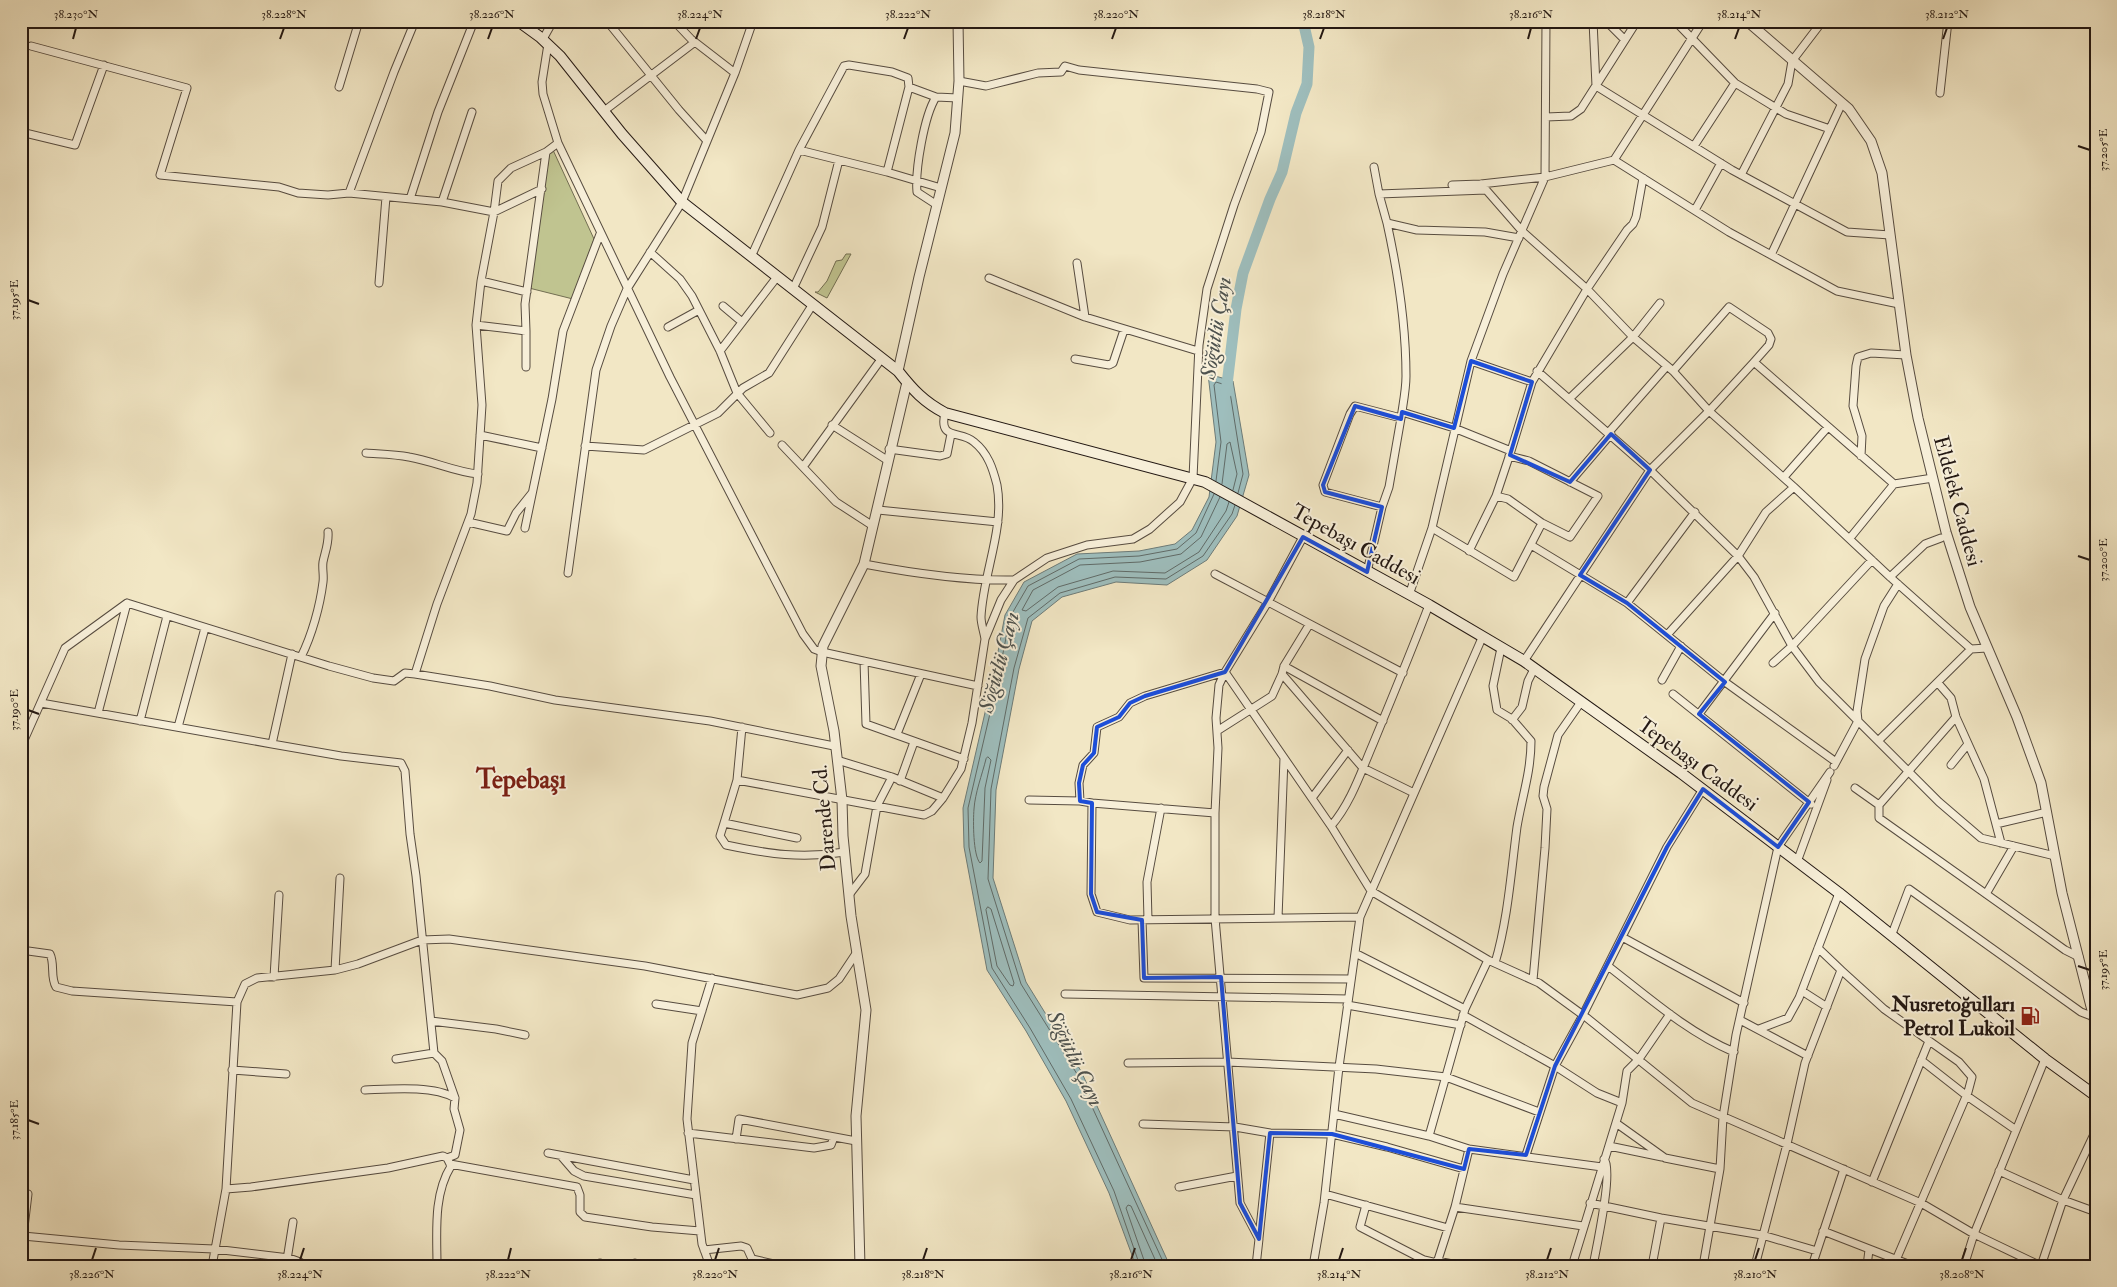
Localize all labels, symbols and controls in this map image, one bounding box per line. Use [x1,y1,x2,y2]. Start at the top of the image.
text: 38.230°N [54,7,98,22]
text: 38.228°N [261,7,307,22]
text: 38.226°N [469,7,515,22]
text: 38.224°N [677,7,723,22]
text: 38.222°N [885,7,931,22]
text: 38.220°N [1093,7,1139,22]
text: 38.218°N [1302,7,1346,22]
text: 38.216°N [1509,7,1553,22]
text: 38.214°N [1717,7,1761,22]
text: 38.212°N [1925,7,1969,22]
text: 37.205°E [2096,128,2111,171]
water label: Söğütlü Çayı [1194,275,1238,382]
text: 37.195°E [7,279,22,320]
street label: Eldelek Caddesi [1927,433,1988,570]
street label: Tepebaşı Caddesi [1286,498,1425,591]
text: 37.200°E [2096,538,2111,582]
water label: Söğütlü Çayı [972,609,1026,717]
text: 37.190°E [7,689,22,731]
street label: Tepebaşı Caddesi [1632,711,1764,818]
district label: Tepebaşı [475,764,566,797]
street label: Darende Cd. [806,764,843,872]
text: 37.195°E [2096,949,2111,990]
place label: Nusretoğulları Petrol Lukoil [1890,991,2016,1042]
water label: Söğütlü Çayı [1039,1005,1110,1111]
fuel station icon: Nusretoğulları Petrol Lukoil [2019,1005,2041,1027]
text: 37.185°E [7,1100,22,1140]
text: 38.226°N [69,1267,115,1282]
text: 38.224°N [277,1267,323,1282]
text: 38.222°N [485,1267,531,1282]
text: 38.220°N [692,1267,738,1282]
text: 38.218°N [901,1267,945,1282]
text: 38.216°N [1109,1267,1153,1282]
text: 38.214°N [1317,1267,1361,1282]
text: 38.212°N [1525,1267,1569,1282]
text: 38.210°N [1733,1267,1777,1282]
text: 38.208°N [1939,1267,1985,1282]

